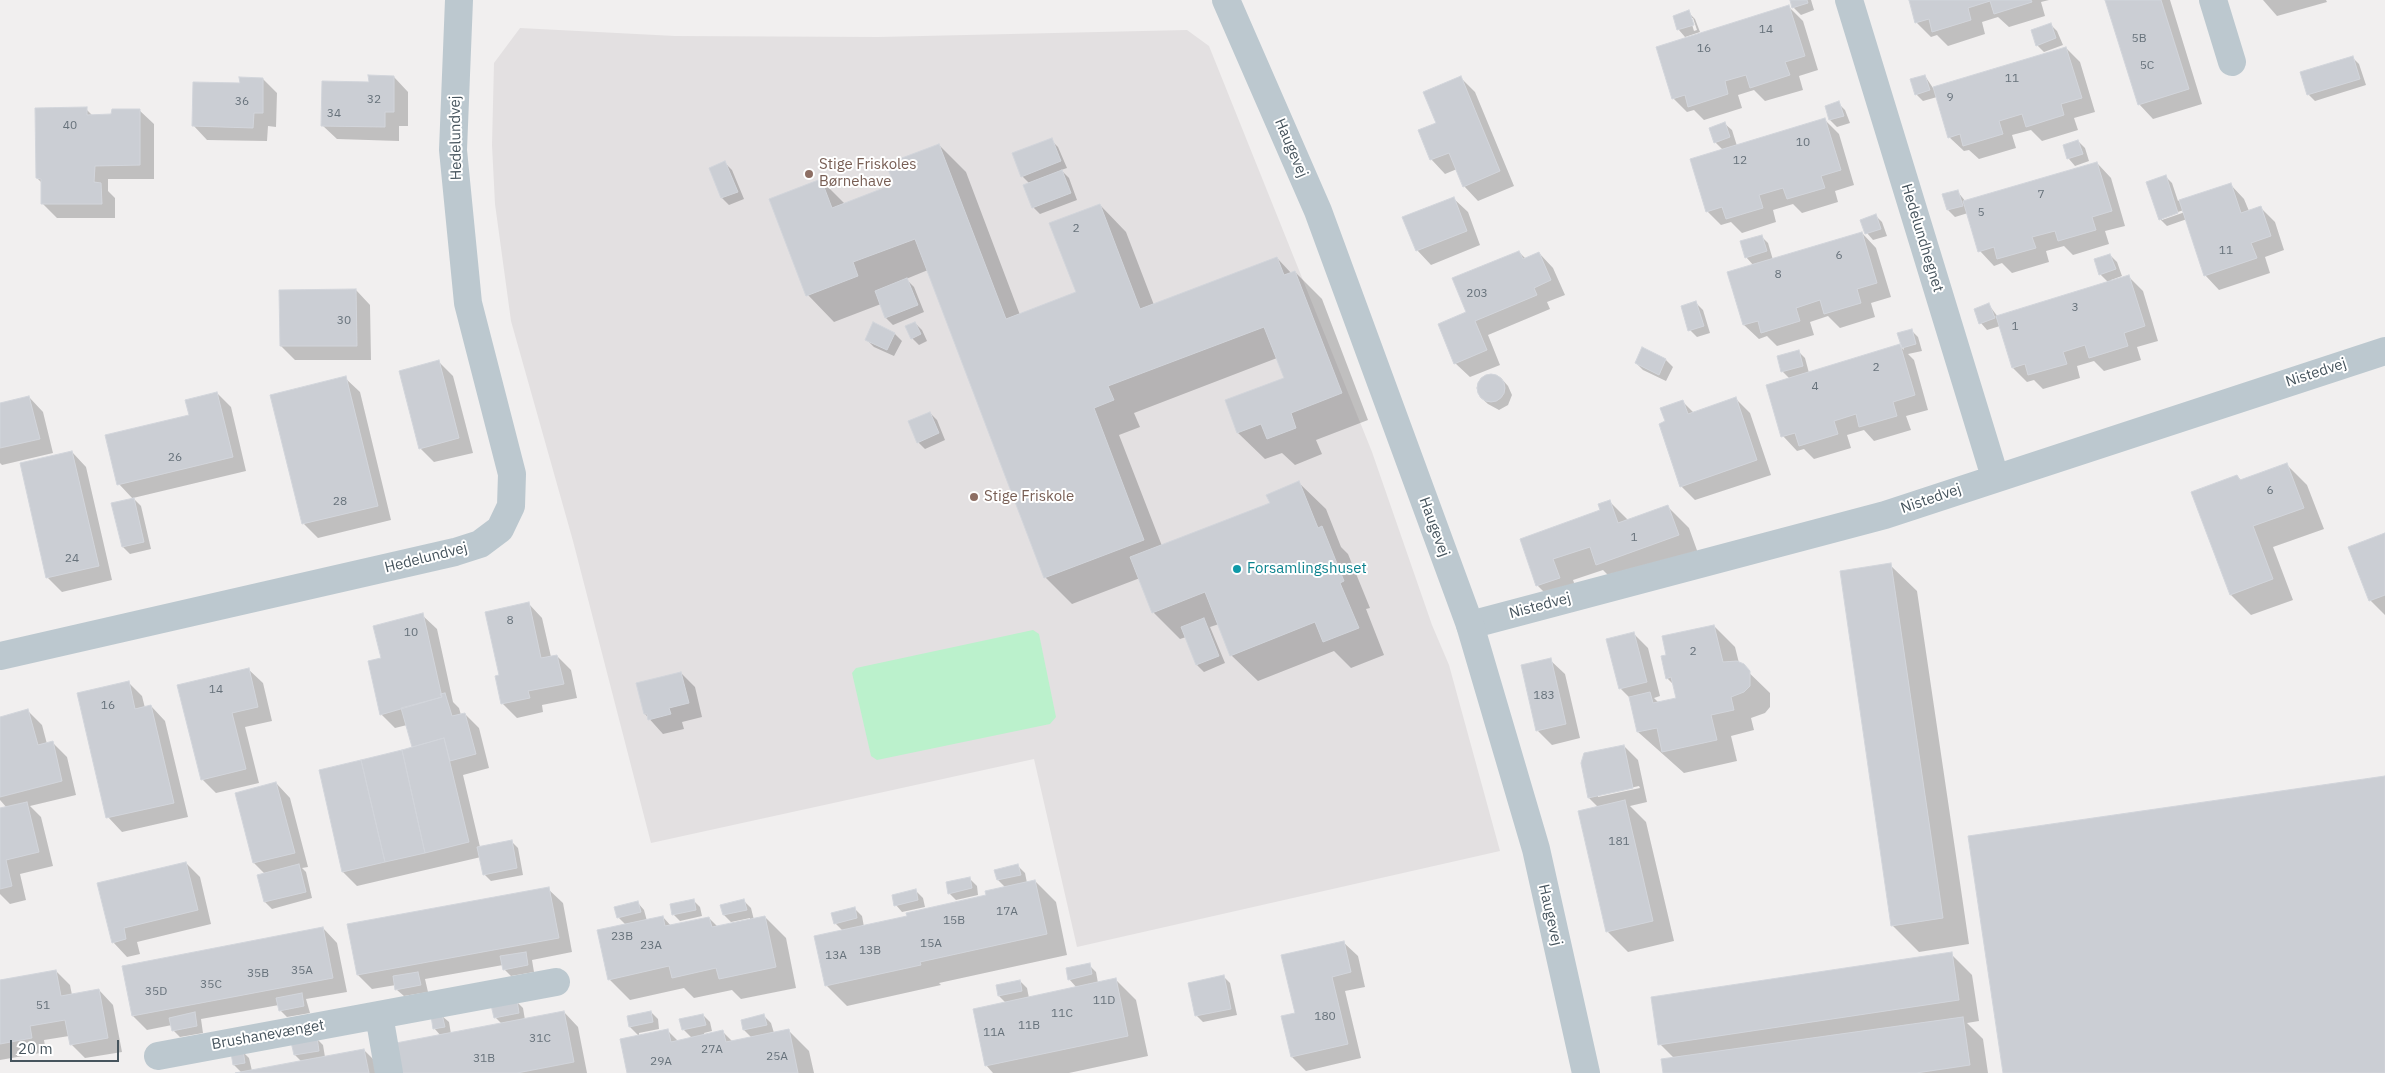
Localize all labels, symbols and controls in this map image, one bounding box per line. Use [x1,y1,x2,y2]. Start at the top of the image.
house number: 14 [1759,23,1773,37]
house number: 5B [2131,32,2147,46]
house number: 16 [1697,42,1711,56]
house number: 5C [2140,59,2154,73]
house number: 11 [2005,72,2019,86]
house number: 9 [1946,91,1954,105]
house number: 32 [367,93,381,107]
house number: 36 [235,95,249,109]
street label: Hedelundvej [446,95,466,181]
house number: 34 [327,107,341,121]
street label: Haugevej [1271,116,1311,180]
house number: 40 [63,119,77,133]
house number: 10 [1796,136,1810,150]
house number: 12 [1733,154,1747,168]
place label: Stige Friskoles Børnehave [819,156,917,191]
marker: Stige Friskoles Børnehave [803,168,815,180]
street label: Hedelundhegnet [1897,182,1947,294]
house number: 7 [2037,188,2045,202]
house number: 5 [1977,206,1985,220]
house number: 2 [1072,222,1080,236]
house number: 11 [2219,244,2233,258]
house number: 6 [1835,249,1843,263]
house number: 8 [1774,268,1782,282]
house number: 203 [1466,287,1488,301]
house number: 3 [2071,301,2079,315]
house number: 30 [337,314,351,328]
house number: 1 [2011,320,2019,334]
street label: Nistedvej [2283,355,2349,391]
house number: 2 [1872,361,1880,375]
house number: 4 [1811,380,1819,394]
house number: 26 [168,451,182,465]
street label: Nistedvej [1898,480,1964,518]
house number: 6 [2266,484,2274,498]
place label: Stige Friskole [984,488,1074,506]
marker: Stige Friskole [968,491,980,503]
house number: 28 [333,495,347,509]
street label: Haugevej [1415,495,1453,559]
house number: 1 [1630,531,1638,545]
street label: Hedelundvej [383,539,469,577]
house number: 24 [65,552,79,566]
place label: Forsamlingshuset [1247,560,1367,578]
marker: Forsamlingshuset [1231,563,1243,575]
street label: Nistedvej [1507,589,1573,623]
house number: 8 [506,614,514,628]
house number: 10 [404,626,418,640]
house number: 2 [1689,645,1697,659]
house number: 14 [209,683,223,697]
house number: 183 [1533,689,1555,703]
house number: 16 [101,699,115,713]
house number: 181 [1608,835,1630,849]
street label: Haugevej [1534,883,1566,947]
house number: 17A [996,905,1018,919]
house number: 15B [943,914,965,928]
house number: 23B [611,930,633,944]
house number: 15A [920,937,942,951]
house number: 23A [640,939,662,953]
house number: 13B [859,944,881,958]
house number: 13A [825,949,847,963]
house number: 35A [291,964,313,978]
house number: 35B [247,967,269,981]
house number: 35C [200,978,222,992]
house number: 35D [145,985,167,999]
house number: 11D [1093,994,1115,1008]
house number: 51 [36,999,50,1013]
house number: 11C [1051,1007,1073,1021]
house number: 180 [1314,1010,1336,1024]
street label: Brushanevænget [210,1016,326,1054]
house number: 11B [1018,1019,1040,1033]
house number: 11A [983,1026,1005,1040]
scale bar [12,1030,121,1062]
house number: 31C [529,1032,551,1046]
text: 20 m [18,1039,53,1058]
house number: 27A [701,1043,723,1057]
house number: 25A [766,1050,788,1064]
house number: 31B [473,1052,495,1066]
house number: 29A [650,1055,672,1069]

